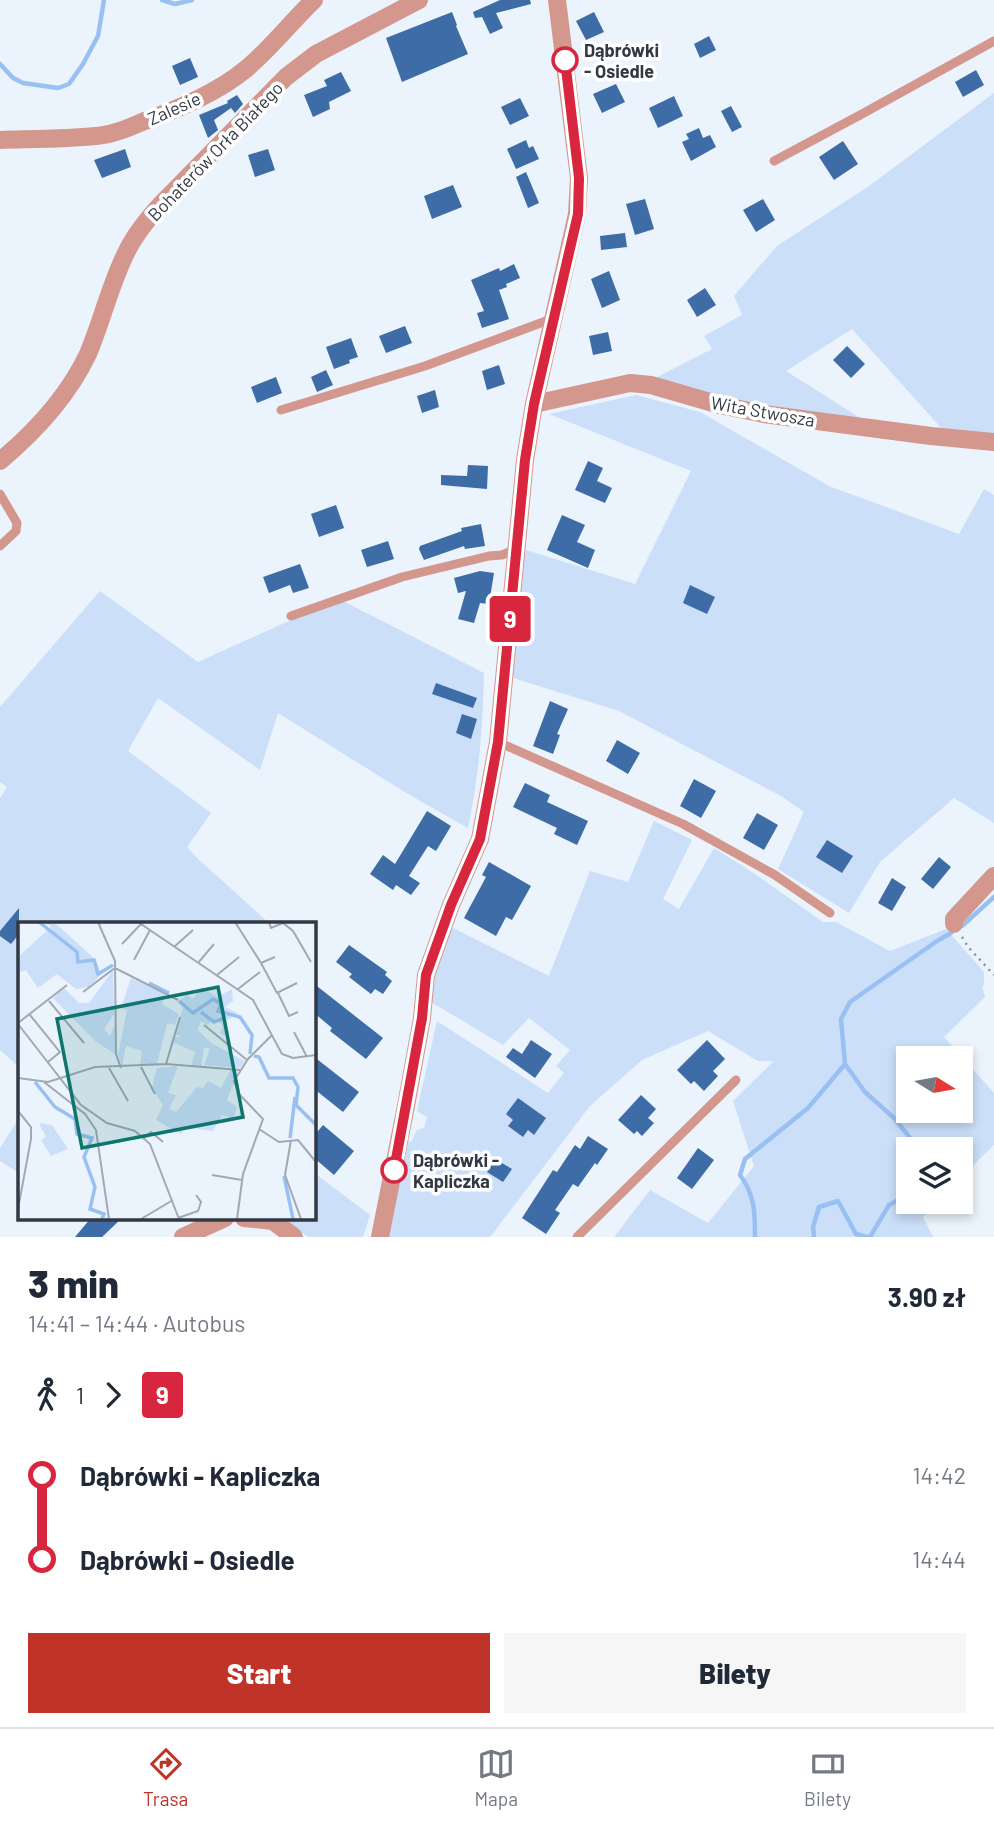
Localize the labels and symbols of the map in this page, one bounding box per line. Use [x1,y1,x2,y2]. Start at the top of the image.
place label: Dąbrówki - Osiedle [584,39,659,82]
marker: Dąbrówki - Osiedle [552,47,578,73]
street label: Bohaterów Orła Białego [143,77,287,225]
street label: Zalesie [144,87,204,129]
street label: Wita Stwosza [709,391,817,431]
line badge: 9 [487,596,533,642]
inset map [18,922,315,1220]
north arrow [896,1046,973,1124]
place label: Dąbrówki - Kapliczka [413,1149,499,1192]
marker: Dąbrówki - Kapliczka [381,1157,407,1183]

